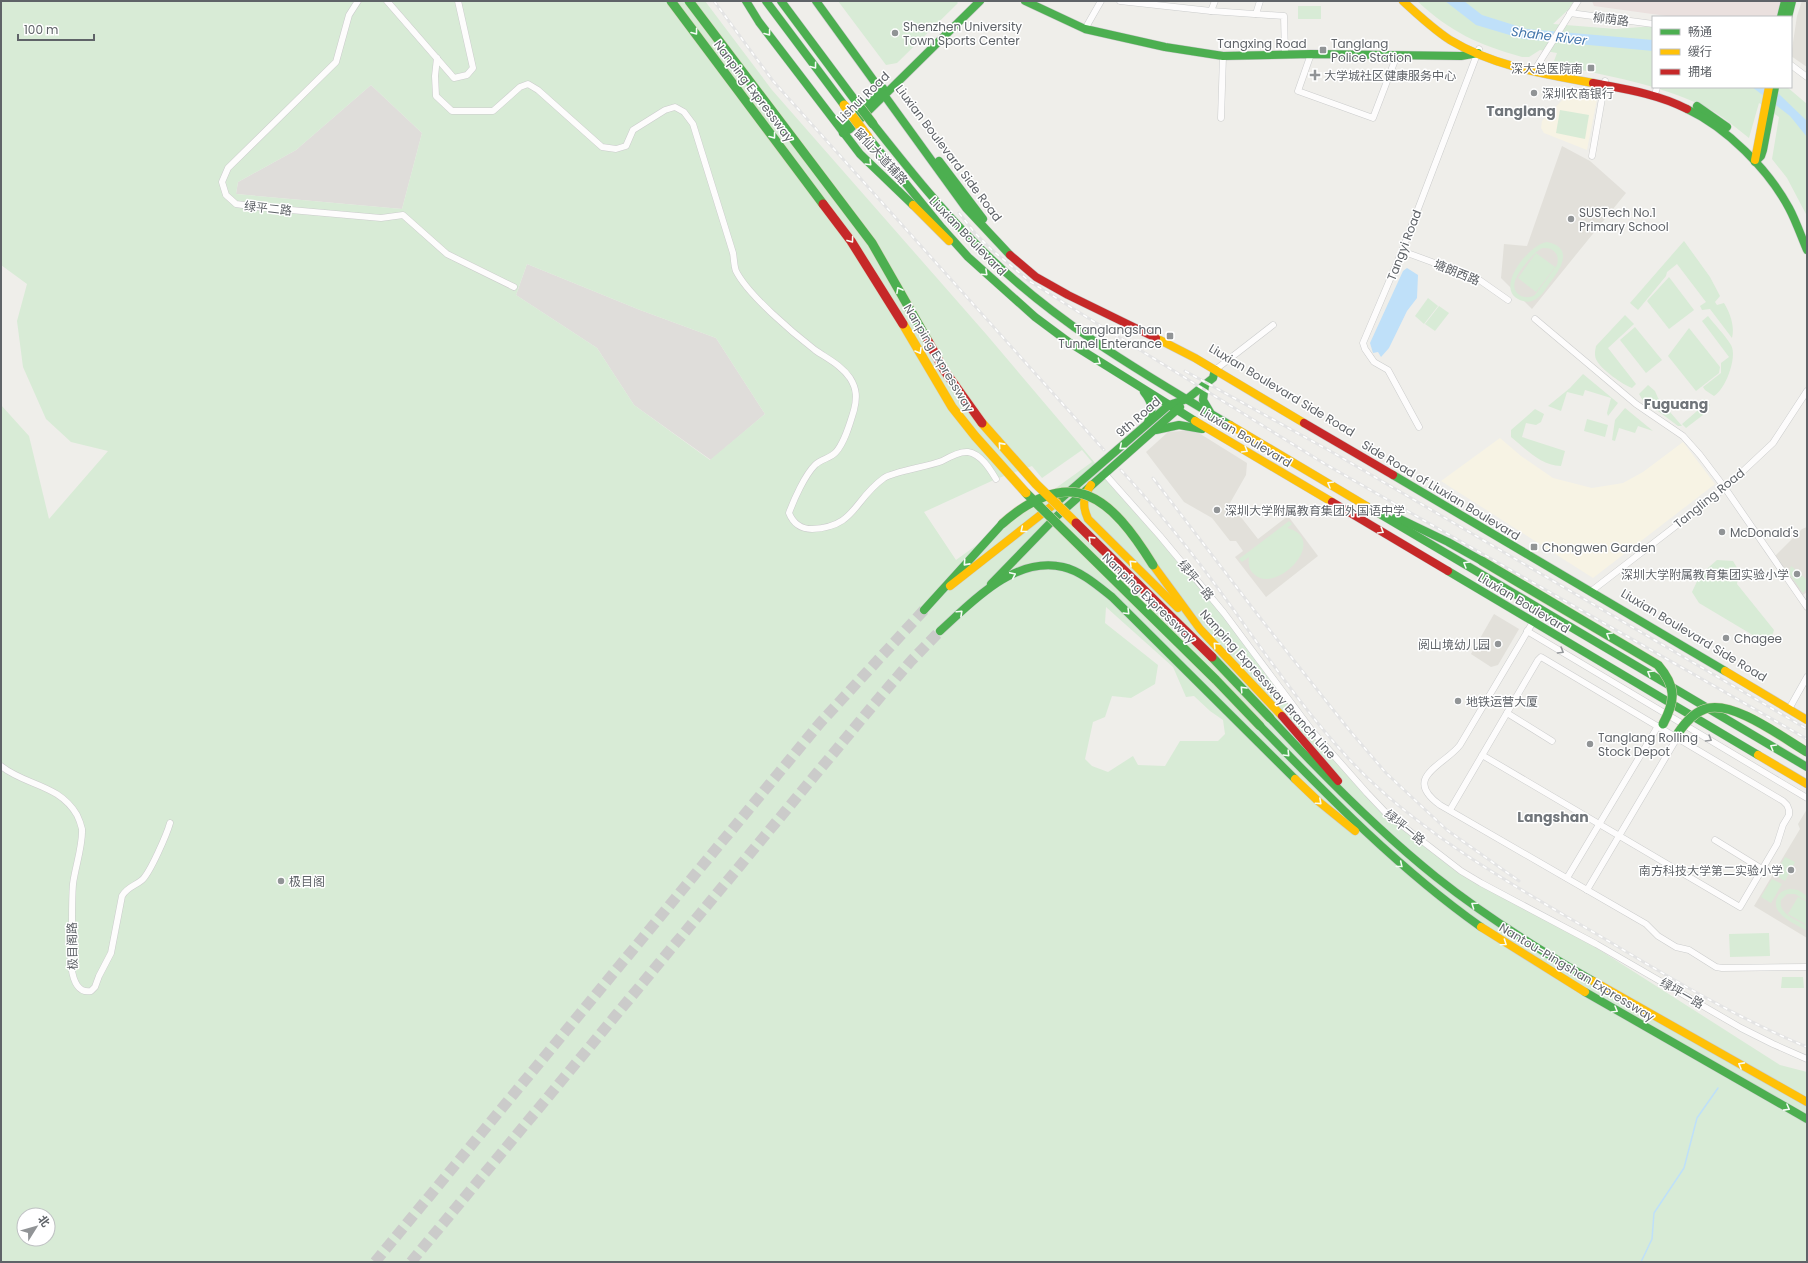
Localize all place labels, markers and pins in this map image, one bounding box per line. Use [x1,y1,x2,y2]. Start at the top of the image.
place label: Shenzhen University Town Sports Center [903,18,1022,49]
marker: Shenzhen University Town Sports Center [890,28,900,38]
place label: Tanglang Police Station [1331,35,1412,66]
marker: Tanglang Police Station [1318,45,1328,55]
place label: 深大总医院南 [1511,60,1583,77]
marker: 深大总医院南 [1586,63,1596,73]
place label: 大学城社区健康服务中心 [1324,67,1456,84]
marker: 大学城社区健康服务中心 [1309,69,1321,81]
place label: 深圳农商银行 [1542,85,1614,102]
marker: 深圳农商银行 [1529,88,1539,98]
place label: SUSTech No.1 Primary School [1579,204,1669,235]
marker: SUSTech No.1 Primary School [1566,214,1576,224]
place label: Tanglangshan Tunnel Enterance [1058,321,1162,352]
marker: Tanglangshan Tunnel Enterance [1165,331,1175,341]
place label: 深圳大学附属教育集团外国语中学 [1225,502,1405,519]
marker: 深圳大学附属教育集团外国语中学 [1212,505,1222,515]
place label: McDonald's [1730,524,1799,541]
marker: McDonald's [1717,527,1727,537]
place label: Chongwen Garden [1542,539,1656,556]
marker: Chongwen Garden [1529,542,1539,552]
place label: 深圳大学附属教育集团实验小学 [1621,566,1789,583]
marker: 深圳大学附属教育集团实验小学 [1792,569,1802,579]
place label: Chagee [1734,630,1782,647]
marker: Chagee [1721,633,1731,643]
place label: 阅山境幼儿园 [1418,636,1490,653]
marker: 阅山境幼儿园 [1493,639,1503,649]
place label: 地铁运营大厦 [1466,693,1538,710]
marker: 地铁运营大厦 [1453,696,1463,706]
place label: Tanglang Rolling Stock Depot [1598,729,1698,760]
marker: Tanglang Rolling Stock Depot [1585,739,1595,749]
place label: 南方科技大学第二实验小学 [1639,862,1783,879]
marker: 南方科技大学第二实验小学 [1786,865,1796,875]
place label: 极目阁 [289,873,325,890]
marker: 极目阁 [276,876,286,886]

